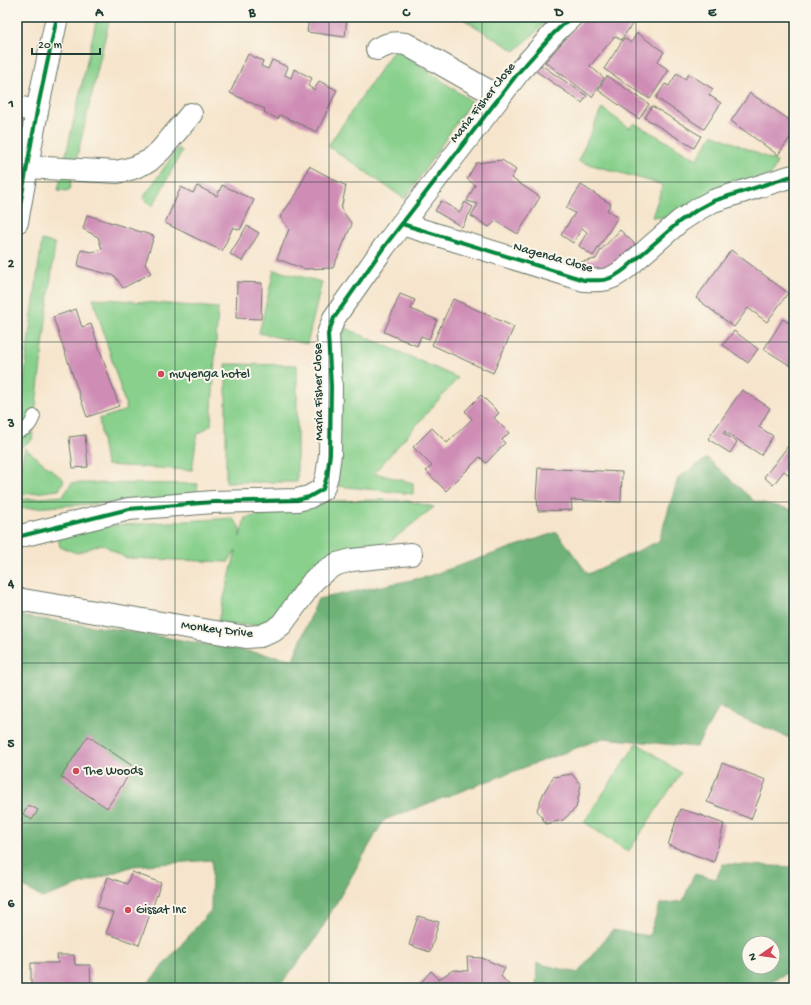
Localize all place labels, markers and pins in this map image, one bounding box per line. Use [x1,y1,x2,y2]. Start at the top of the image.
place label: muyenga hotel [169,367,250,382]
marker: muyenga hotel [156,369,166,379]
place label: The Woods [83,764,144,779]
marker: The Woods [71,766,81,776]
place label: Gissat Inc [136,903,186,918]
marker: Gissat Inc [123,905,133,915]

